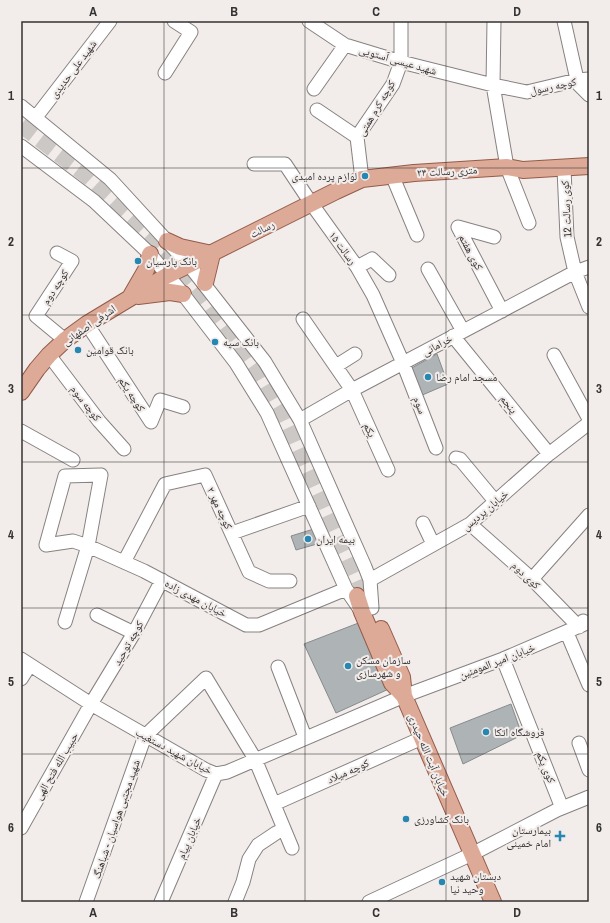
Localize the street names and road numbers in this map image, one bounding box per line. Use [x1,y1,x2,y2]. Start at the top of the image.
street label: شهید علی حدیدی [47,37,99,101]
street label: شهید عیسی آستویی [357,42,439,78]
street label: کوچه رسول [528,74,578,98]
street label: کوچه کرم همتی [354,77,398,138]
street label: ۲۴ متری رسالت [416,162,478,180]
street label: کوی رسالت 12 [557,180,574,238]
street label: رسالت [247,217,277,241]
street label: رسالت ۱۵ [326,229,360,267]
street label: کوی هفتم [455,232,486,273]
street label: کوچه دوم [38,266,72,307]
street label: اشرفی اصفهانی [60,301,118,349]
street label: خرامانی [419,331,455,359]
street label: کوچه یکم [115,374,149,415]
street label: کوچه سوم [68,382,105,424]
street label: پنجم [496,392,521,417]
street label: سوم [410,394,430,416]
street label: یکم [360,420,380,440]
street label: کوچه مهر ۲ [204,485,236,532]
street label: خیابان پردیس [459,487,511,534]
street label: کوی دوم [509,558,544,592]
street label: خیابان مهدی زاده [163,576,229,620]
street label: کوچه توحید [110,618,147,668]
street label: خیابان امیر المومنین [457,640,537,682]
street label: خیابان آیت الله حیدری [405,711,453,799]
street label: خیابان شهید دستغیب [133,725,215,777]
street label: حبیب الله فتح الهی [31,730,81,802]
street label: کوی یکم [532,749,559,786]
street label: کوچه میلاد [325,755,372,786]
street label: شهید مجتبی هواسیان - شباهنگ [89,758,143,880]
street label: خیابان پیام [174,815,204,861]

